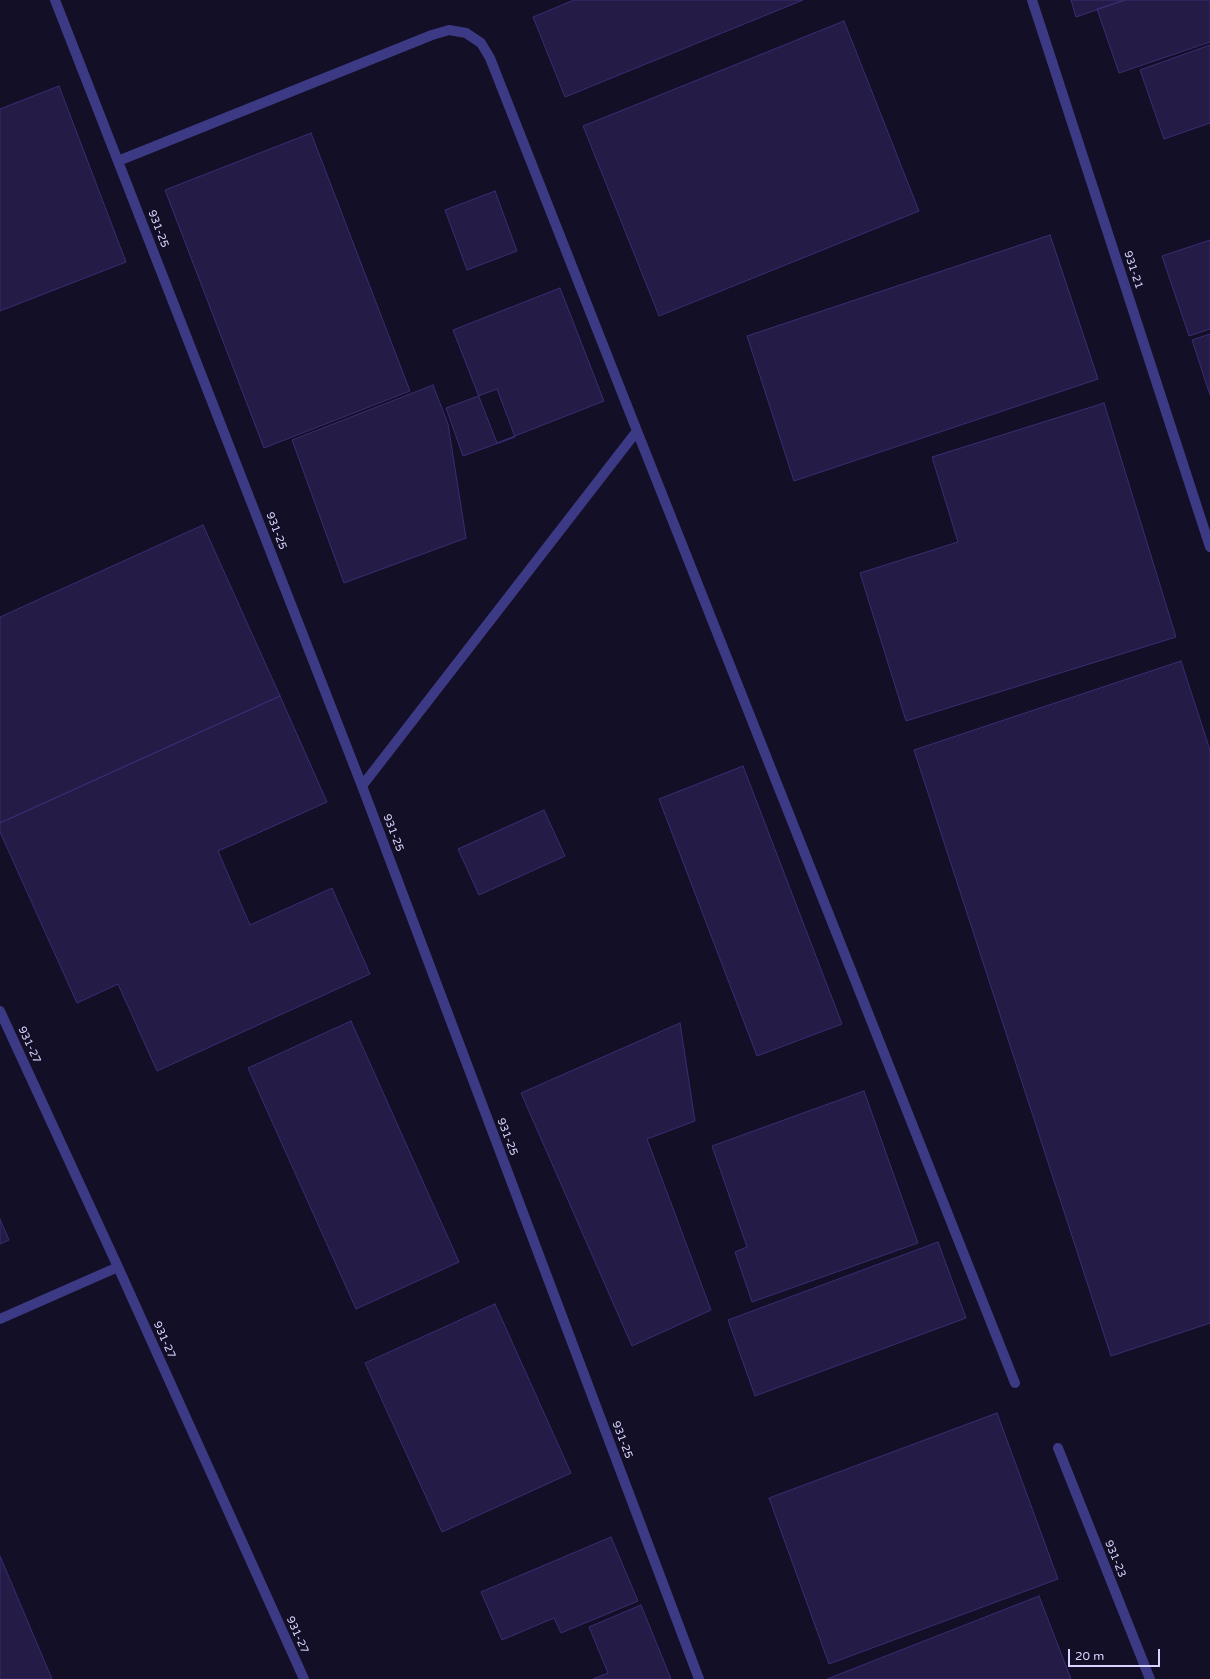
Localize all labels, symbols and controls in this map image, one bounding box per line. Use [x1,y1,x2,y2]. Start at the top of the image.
street label: 931-25 [145,208,171,250]
street label: 931-21 [1121,249,1145,291]
street label: 931-25 [263,510,289,552]
street label: 931-25 [380,812,406,854]
street label: 931-27 [15,1025,43,1065]
street label: 931-25 [494,1116,520,1158]
street label: 931-27 [150,1319,178,1361]
street label: 931-25 [609,1419,635,1461]
street label: 931-23 [1102,1538,1128,1580]
street label: 931-27 [283,1614,311,1656]
scale bar [1070,1641,1162,1667]
text: 20 m [1075,1649,1104,1663]

